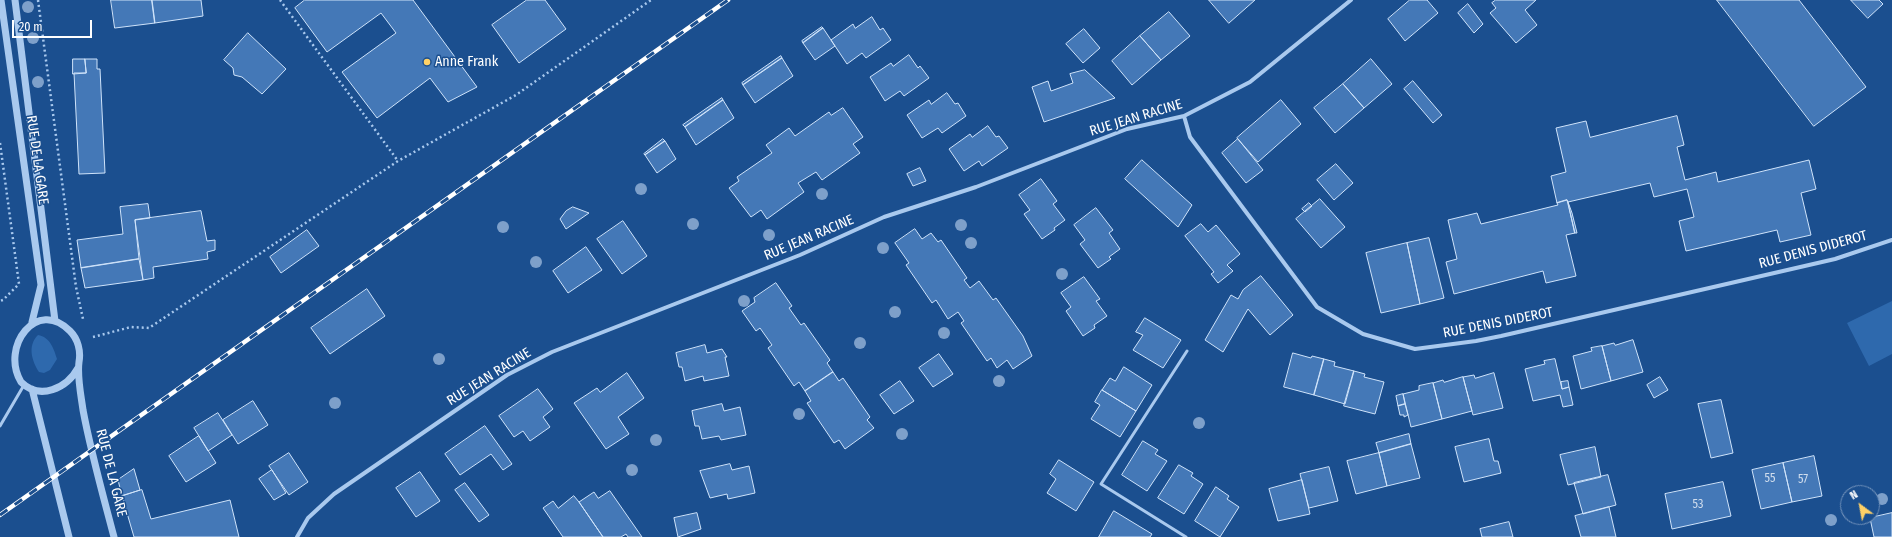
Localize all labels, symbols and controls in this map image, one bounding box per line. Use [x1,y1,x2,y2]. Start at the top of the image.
scale bar [14,12,94,38]
text: 20 m [19,20,43,34]
place label: Anne Frank [435,54,498,70]
marker: Anne Frank [422,57,432,67]
street label: RUE JEAN RACINE [1088,96,1184,140]
street label: RUE DE LA GARE [22,114,52,206]
street label: RUE JEAN RACINE [762,212,856,264]
street label: RUE DENIS DIDEROT [1757,227,1869,273]
street label: RUE DENIS DIDEROT [1442,304,1554,342]
street label: RUE JEAN RACINE [444,344,534,410]
street label: RUE DE LA GARE [92,427,130,519]
house number: 55 [1765,472,1775,486]
house number: 57 [1798,473,1808,487]
north arrow [1840,485,1880,525]
text: N [1848,488,1860,503]
house number: 53 [1693,498,1703,512]

